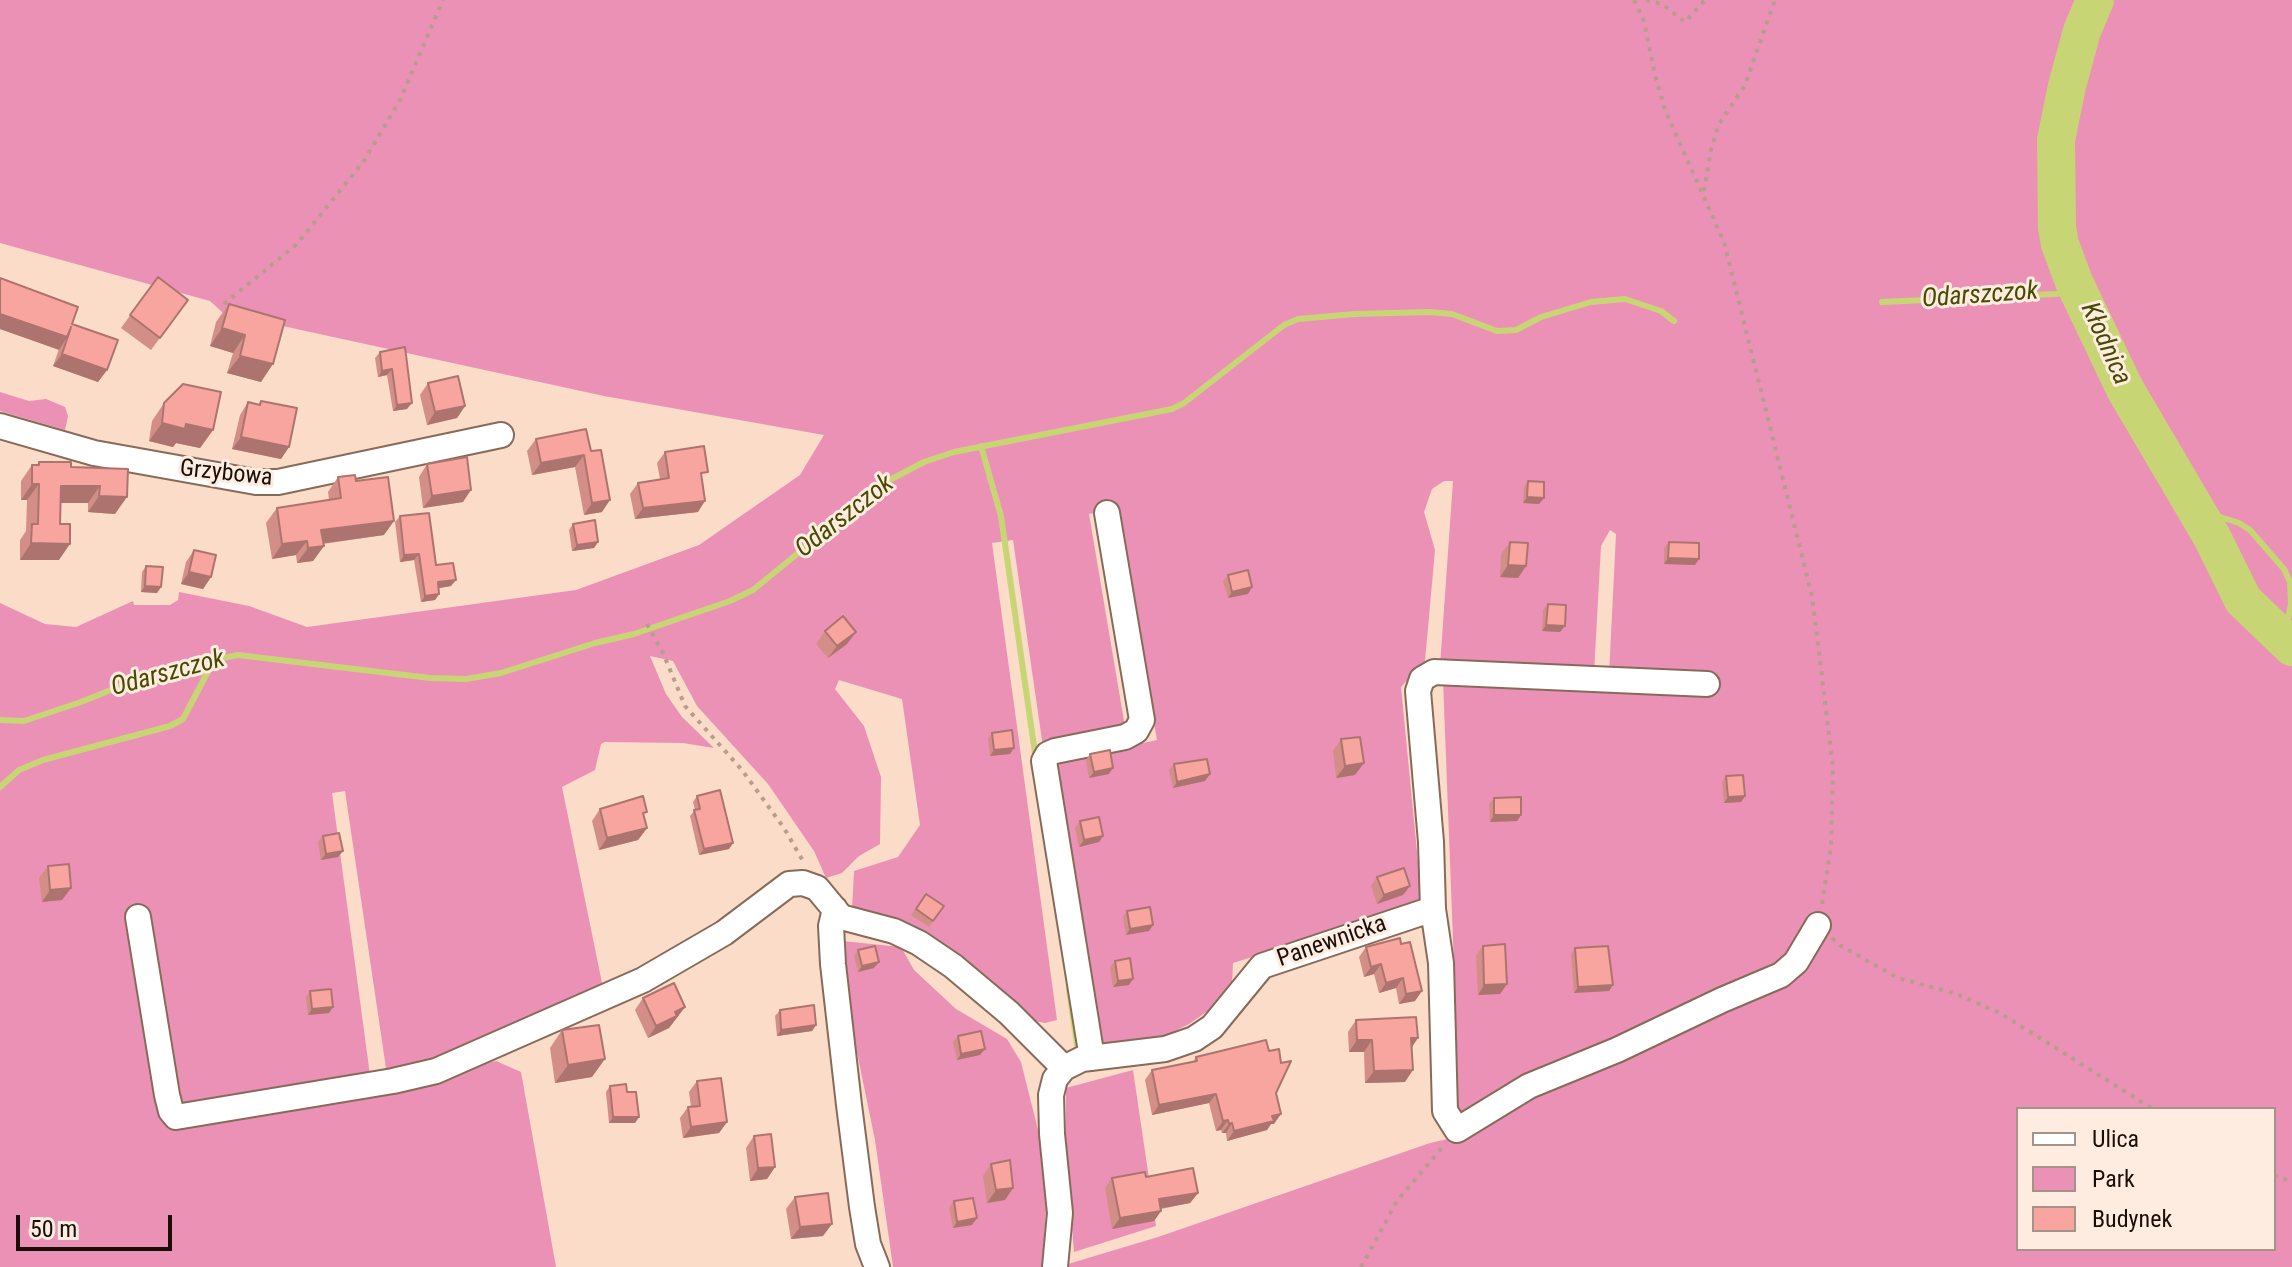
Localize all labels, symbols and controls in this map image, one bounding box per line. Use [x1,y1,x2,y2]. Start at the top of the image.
water label: Odarszczok [1921,276,2039,316]
water label: Kłodnica [2073,298,2137,390]
street label: Grzybowa [178,455,274,493]
water label: Odarszczok [790,469,900,565]
water label: Odarszczok [108,644,228,704]
street label: Panewnicka [1274,910,1390,974]
legend [2016,1107,2276,1251]
text: Ulica [2092,1125,2139,1153]
text: Park [2092,1165,2135,1193]
scale bar [20,1199,176,1249]
text: Budynek [2092,1205,2172,1233]
text: 50 m [30,1215,77,1243]

